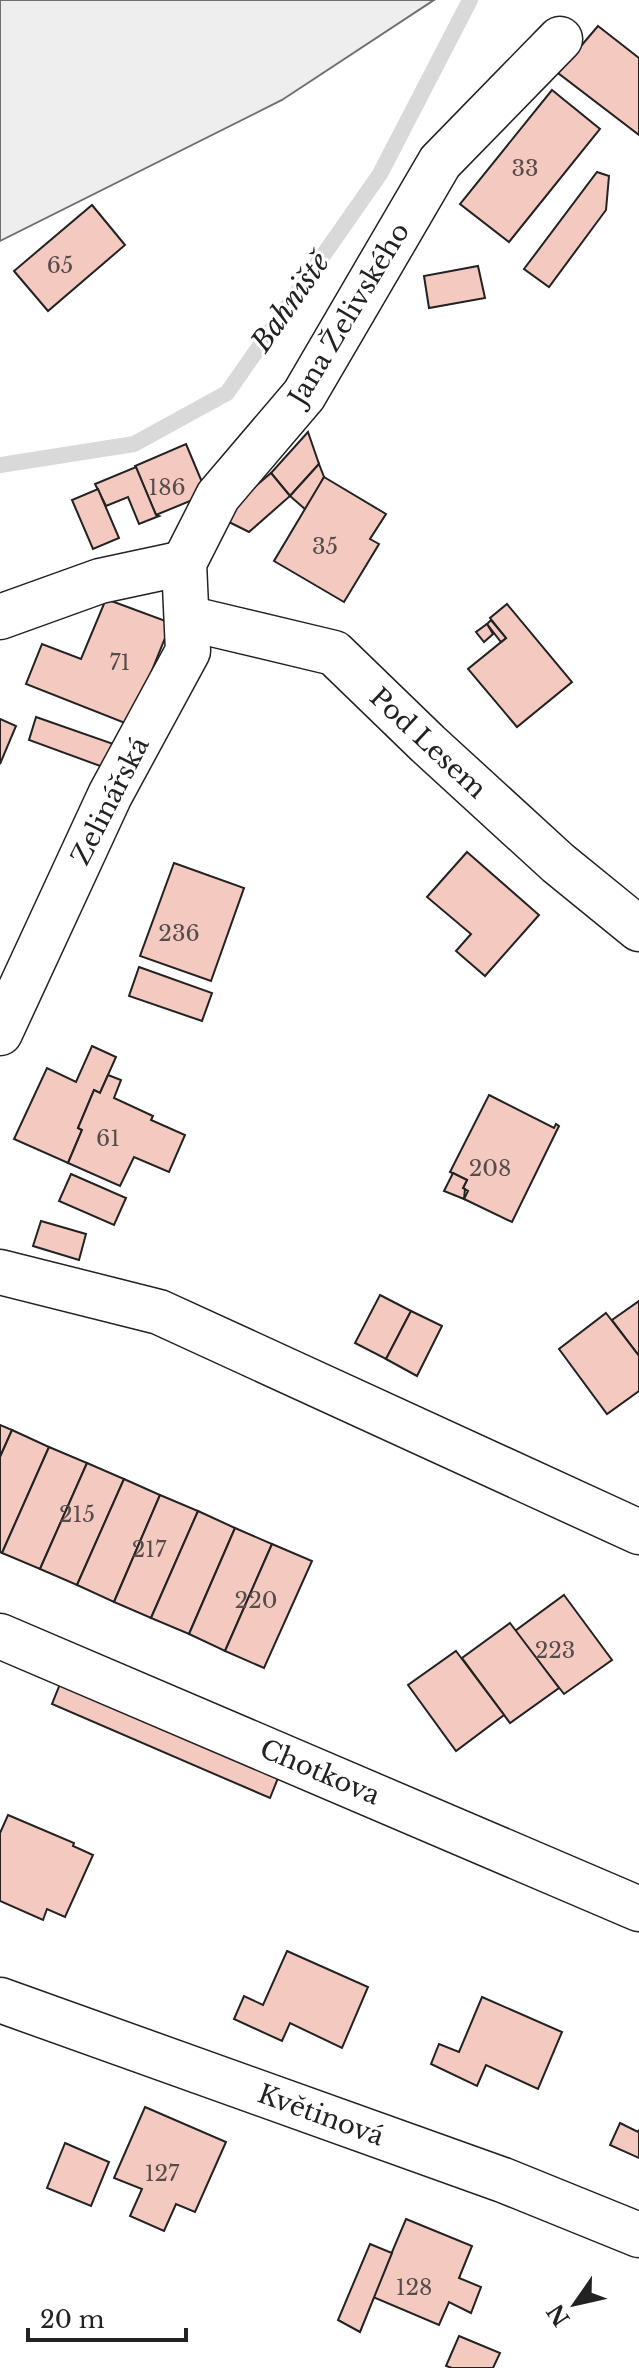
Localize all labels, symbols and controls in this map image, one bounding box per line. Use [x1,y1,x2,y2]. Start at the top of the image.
house number: 33 [511,155,539,182]
street label: Jana Želivského [280,217,416,414]
water label: Bahniště [243,243,339,360]
house number: 65 [47,252,73,279]
house number: 186 [148,474,186,501]
house number: 35 [312,533,338,560]
house number: 71 [110,649,130,676]
street label: Pod Lesem [363,681,493,805]
street label: Zelinářská [64,731,156,870]
house number: 236 [158,920,200,947]
house number: 61 [96,1125,120,1152]
house number: 208 [469,1155,511,1182]
house number: 215 [59,1501,95,1528]
house number: 217 [132,1536,167,1563]
house number: 220 [235,1587,277,1614]
house number: 223 [535,1637,575,1664]
street label: Chotkova [255,1732,385,1812]
street label: Květinová [254,2077,389,2153]
house number: 127 [145,2160,180,2187]
north arrow [535,2264,615,2344]
house number: 128 [396,2274,432,2301]
scale bar [28,2292,186,2342]
text: N [542,2299,576,2331]
text: 20 m [40,2305,105,2334]

